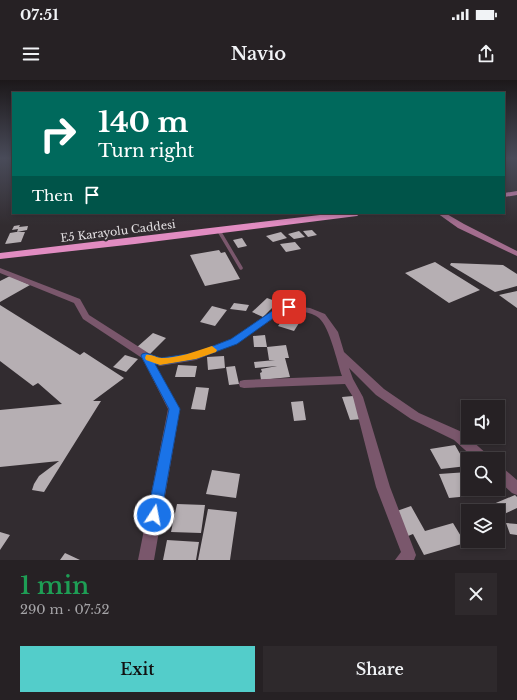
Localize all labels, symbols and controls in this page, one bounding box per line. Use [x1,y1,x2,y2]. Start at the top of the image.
text: 07:51 [20,5,59,24]
icon: menu [20,43,42,65]
text: Navio [231,43,286,65]
icon: share [475,43,497,65]
text: 140 m [98,105,188,140]
icon: right [32,108,84,160]
text: Turn right [98,140,194,162]
icon: arrive [81,184,103,206]
text: Then [32,186,73,205]
street label: E5 Karayolu Caddesi [60,217,177,245]
pin [272,290,306,324]
icon: arrive [278,296,300,318]
map controls [461,400,505,548]
button: sound [461,400,505,444]
button: search [461,452,505,496]
position arrow [133,494,175,536]
button: layers [461,504,505,548]
text: 1 min [20,571,89,600]
button: close [455,573,497,615]
text: 290 m · 07:52 [20,601,109,618]
button: Exit [20,646,255,692]
button: Share [263,646,497,692]

